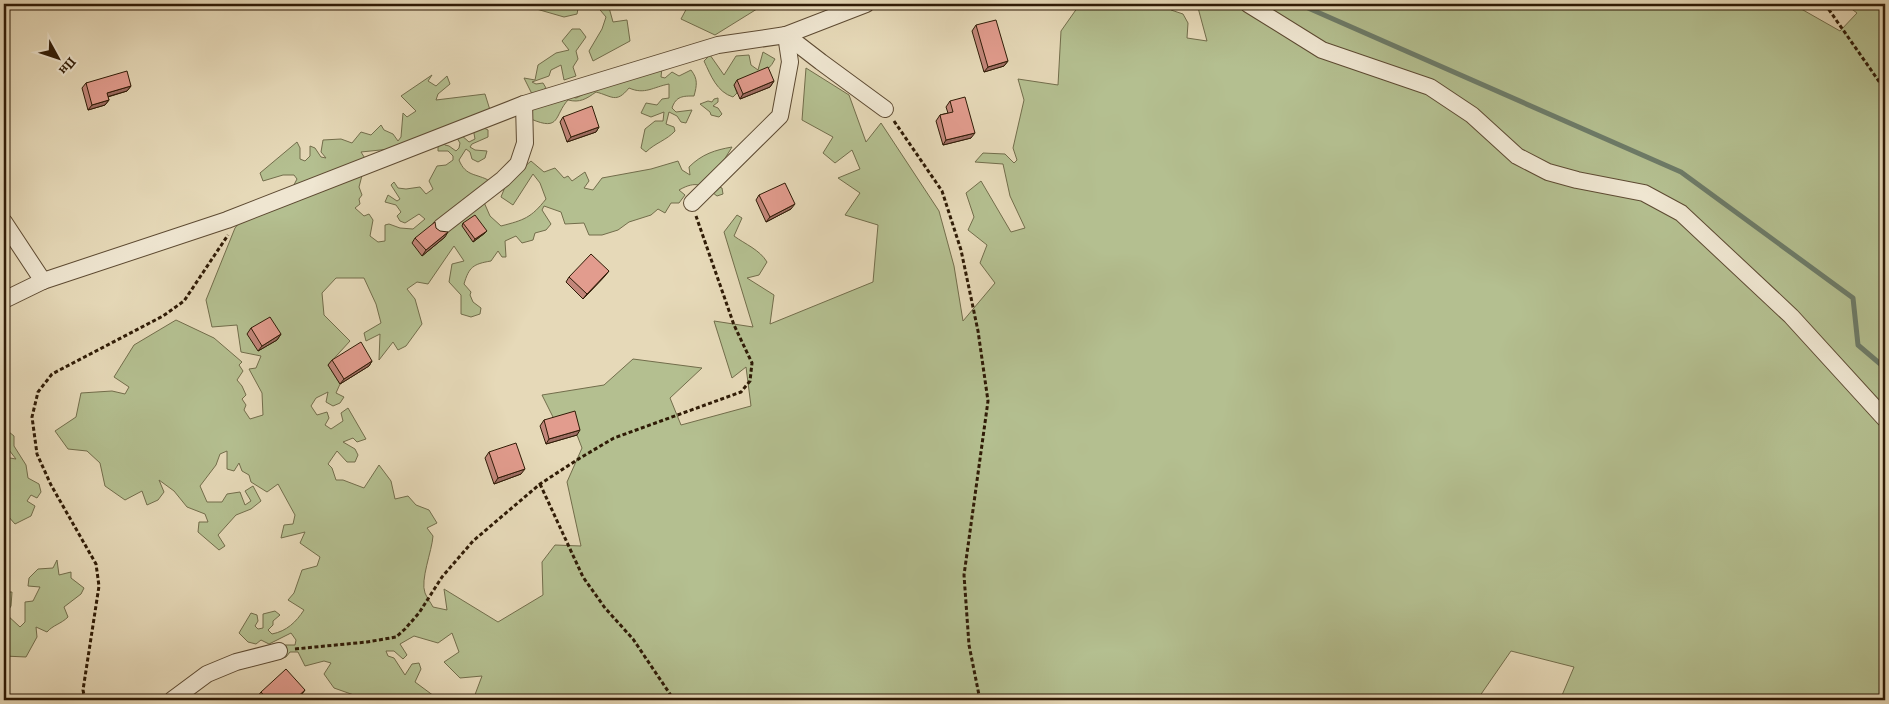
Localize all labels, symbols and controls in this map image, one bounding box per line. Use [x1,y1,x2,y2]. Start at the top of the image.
north arrow [32,32,82,82]
text: Пн [54,53,81,79]

